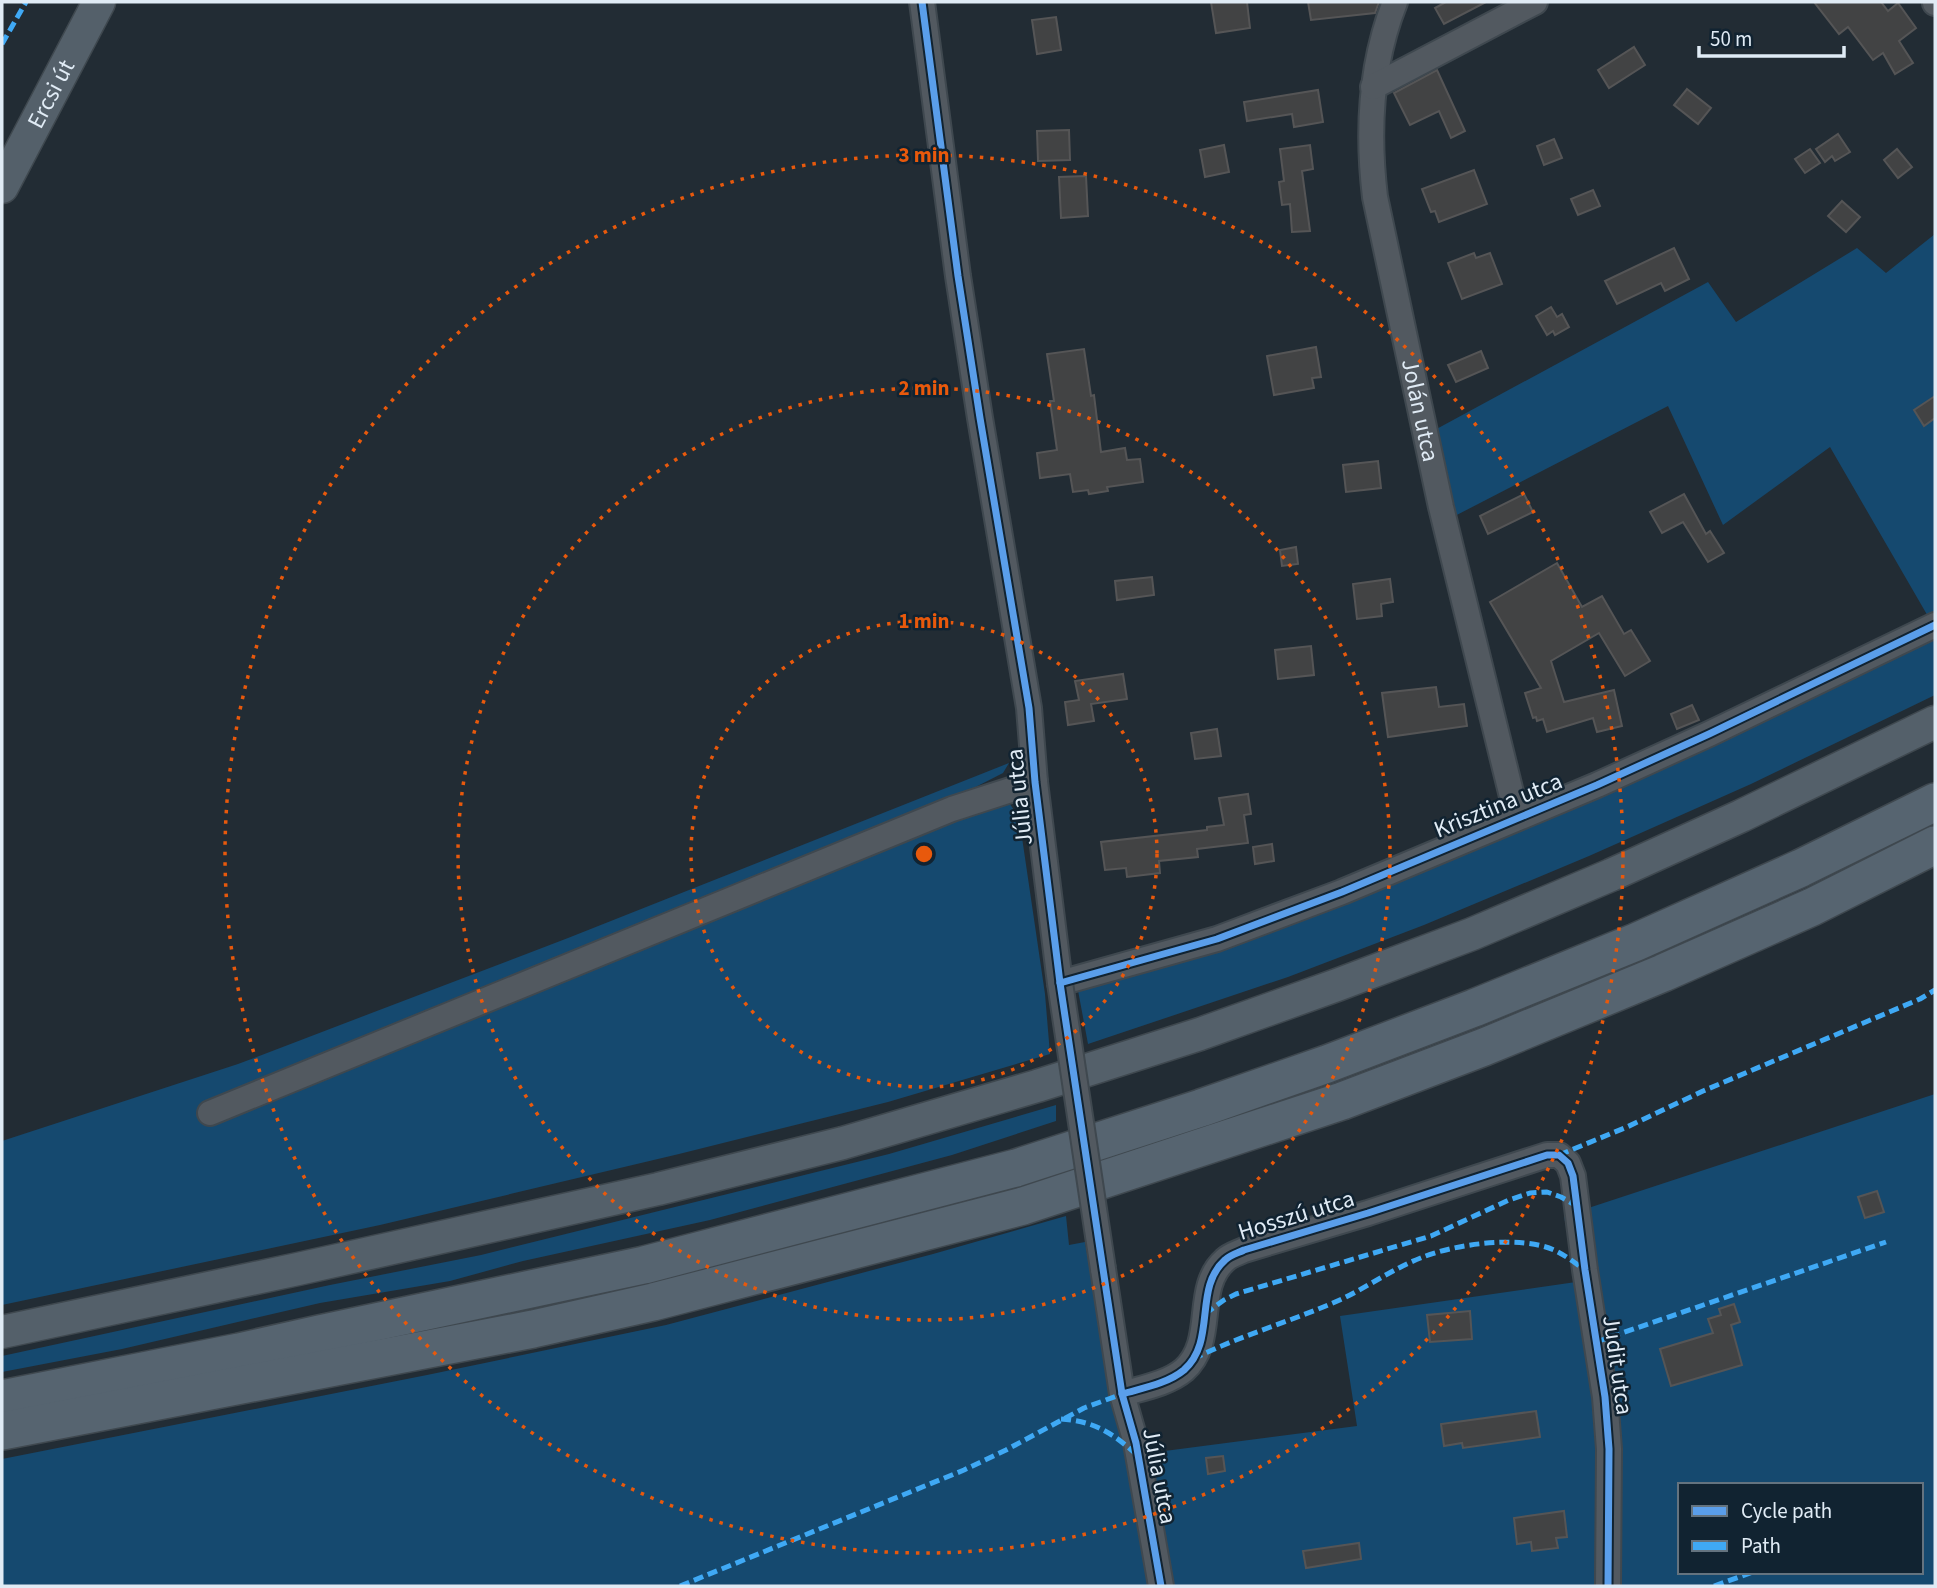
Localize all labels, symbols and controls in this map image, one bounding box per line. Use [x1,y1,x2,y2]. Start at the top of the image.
scale bar [1699,14,1844,58]
text: 50 m [1710,24,1752,54]
street label: Ercsi út [19,53,84,135]
text: 3 min [898,140,950,170]
street label: Jolán utca [1392,356,1448,465]
text: 2 min [898,373,950,403]
text: 1 min [898,606,950,636]
street label: Júlia utca [997,747,1042,847]
street label: Krisztina utca [1429,764,1568,847]
centre of rings [912,842,936,866]
street label: Hosszú utca [1234,1181,1359,1250]
street label: Judit utca [1593,1313,1642,1417]
street label: Júlia utca [1133,1425,1186,1527]
legend [1678,1483,1923,1574]
text: Cycle path [1741,1496,1832,1526]
text: Path [1741,1531,1781,1561]

